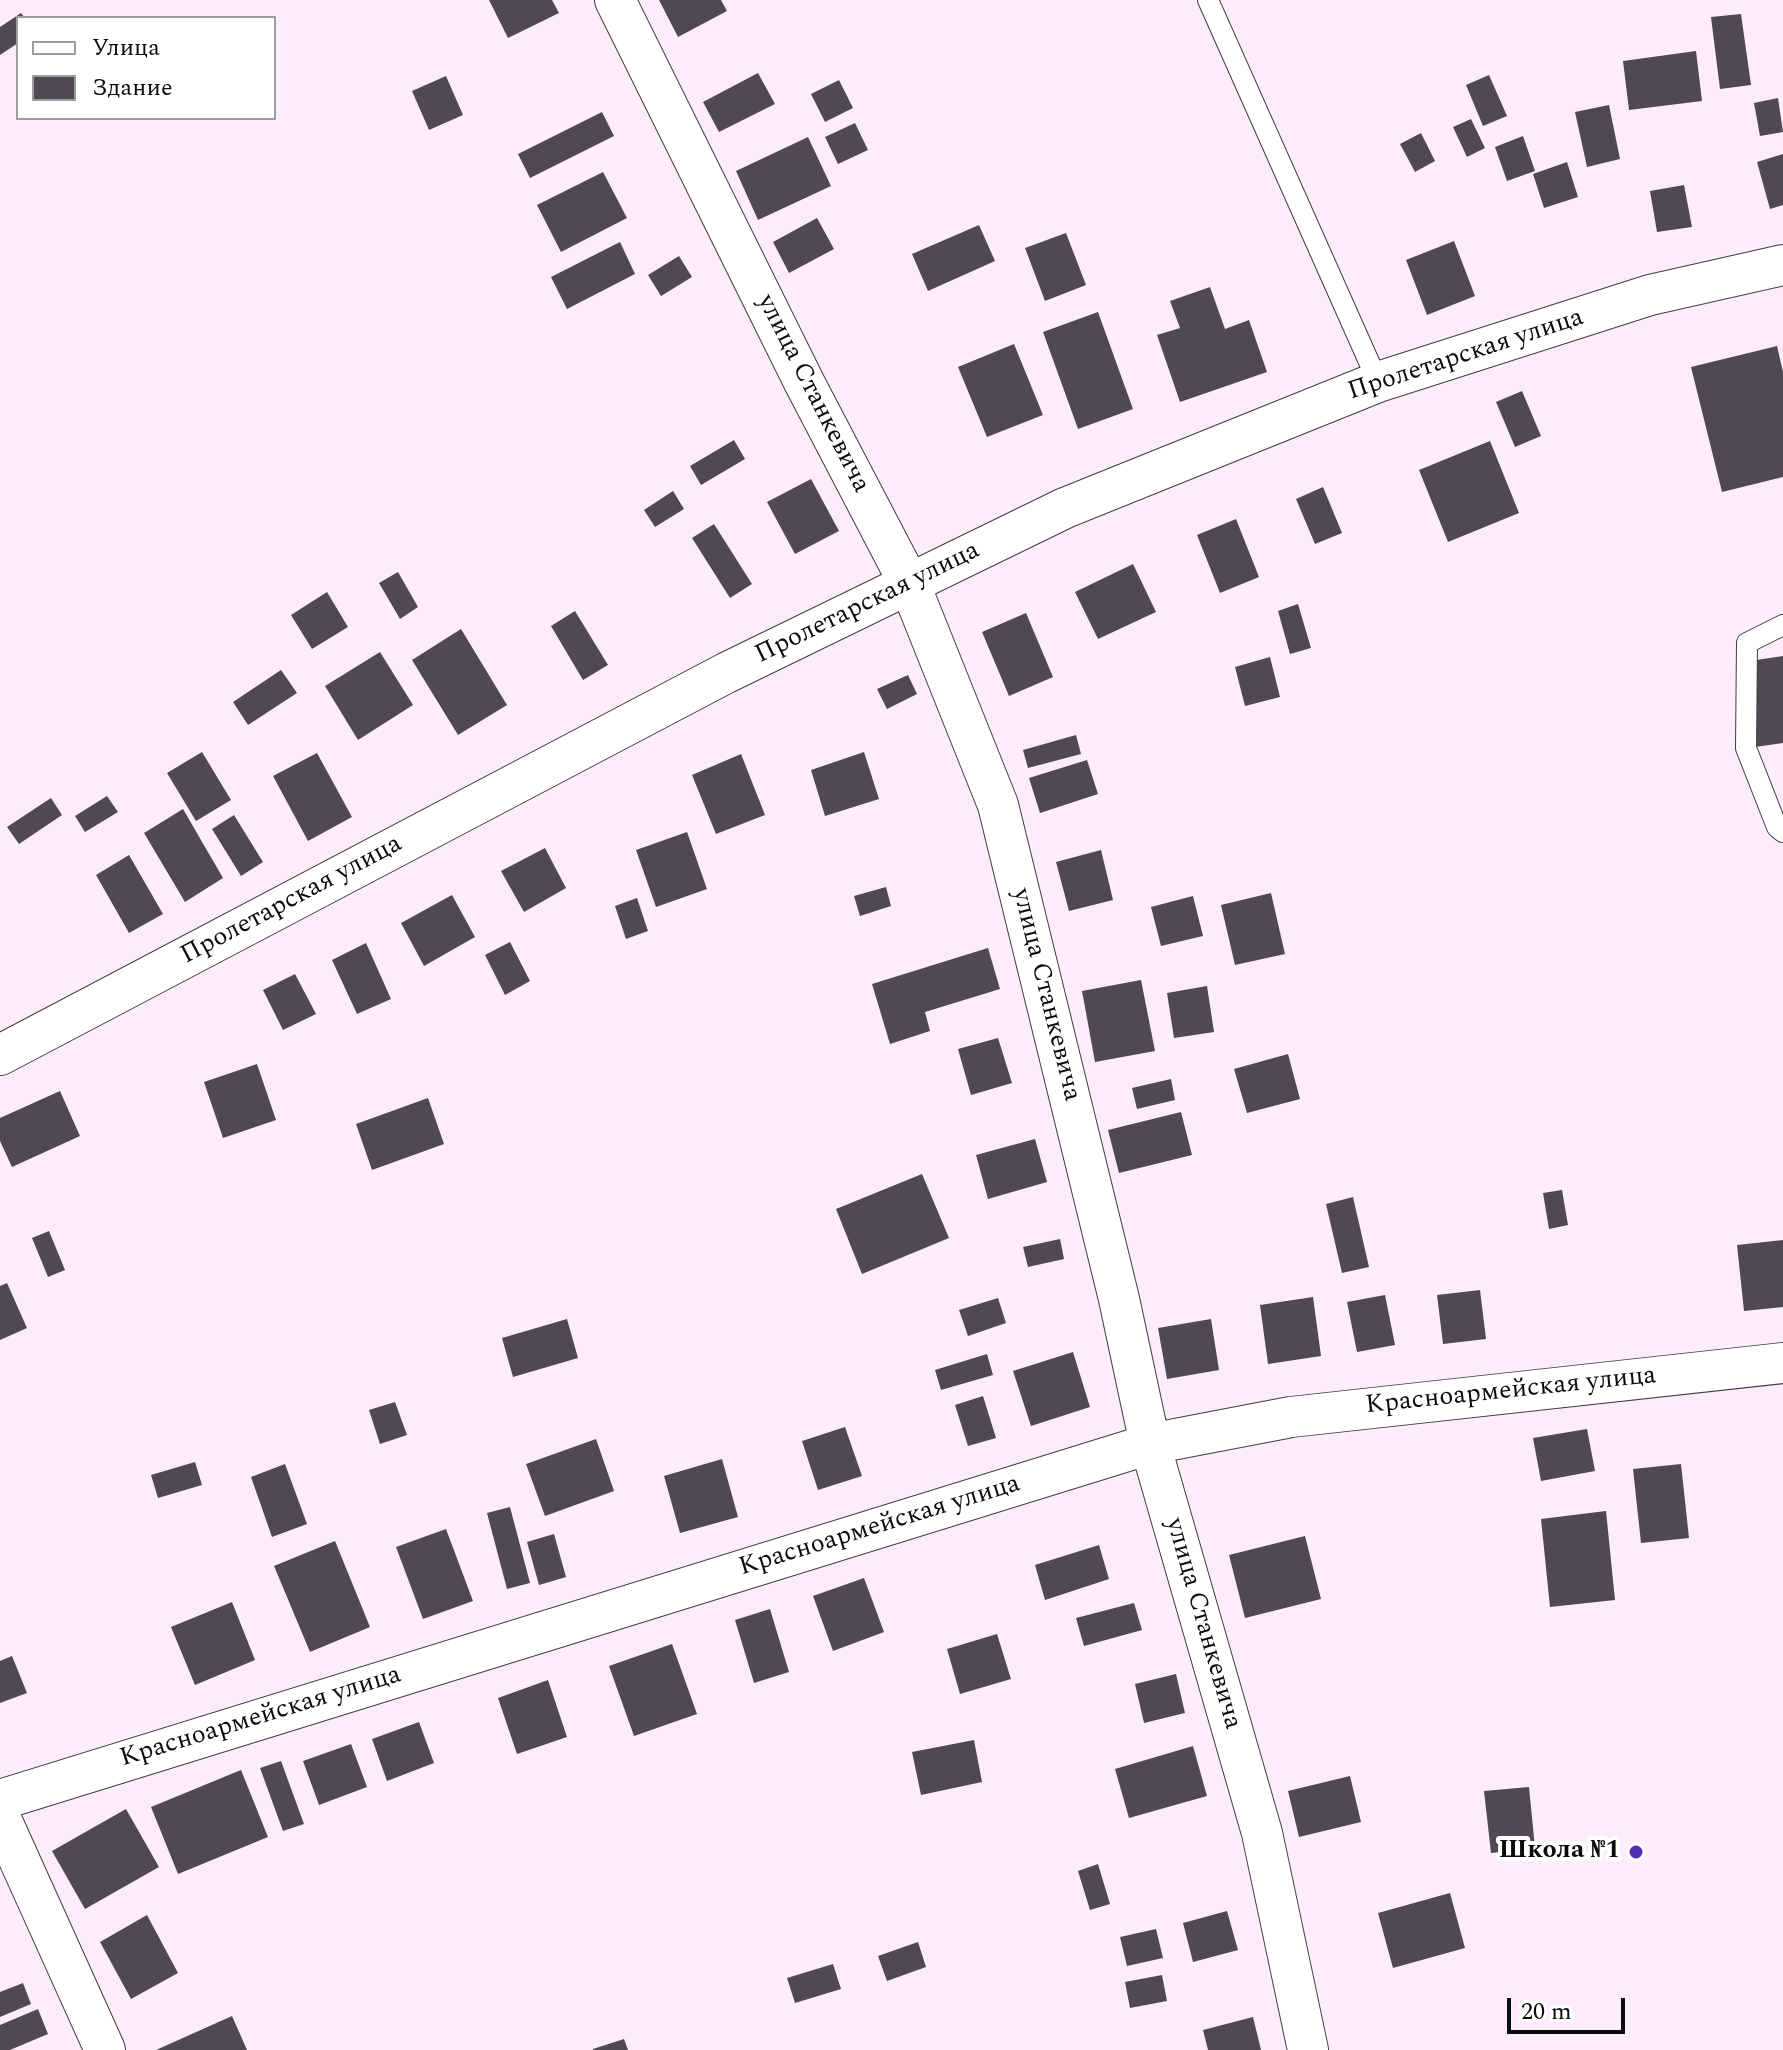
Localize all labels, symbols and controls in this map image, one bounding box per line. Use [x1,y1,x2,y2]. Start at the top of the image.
legend [16,16,276,120]
text: Улица [92,30,160,66]
text: Здание [92,70,173,106]
street label: улица Станкевича [749,290,875,498]
street label: Пролетарская улица [1344,303,1588,409]
street label: Пролетарская улица [751,536,985,672]
street label: Пролетарская улица [176,830,408,972]
street label: улица Станкевича [1003,885,1087,1105]
street label: Красноармейская улица [1364,1361,1658,1423]
street label: Красноармейская улица [736,1469,1024,1585]
street label: улица Станкевича [1157,1515,1247,1733]
street label: Красноармейская улица [117,1660,405,1776]
place label: Школа №1 [1499,1836,1620,1868]
marker: Школа №1 [1627,1843,1645,1861]
scale bar [1511,1982,1629,2032]
text: 20 m [1521,1994,1572,2030]

